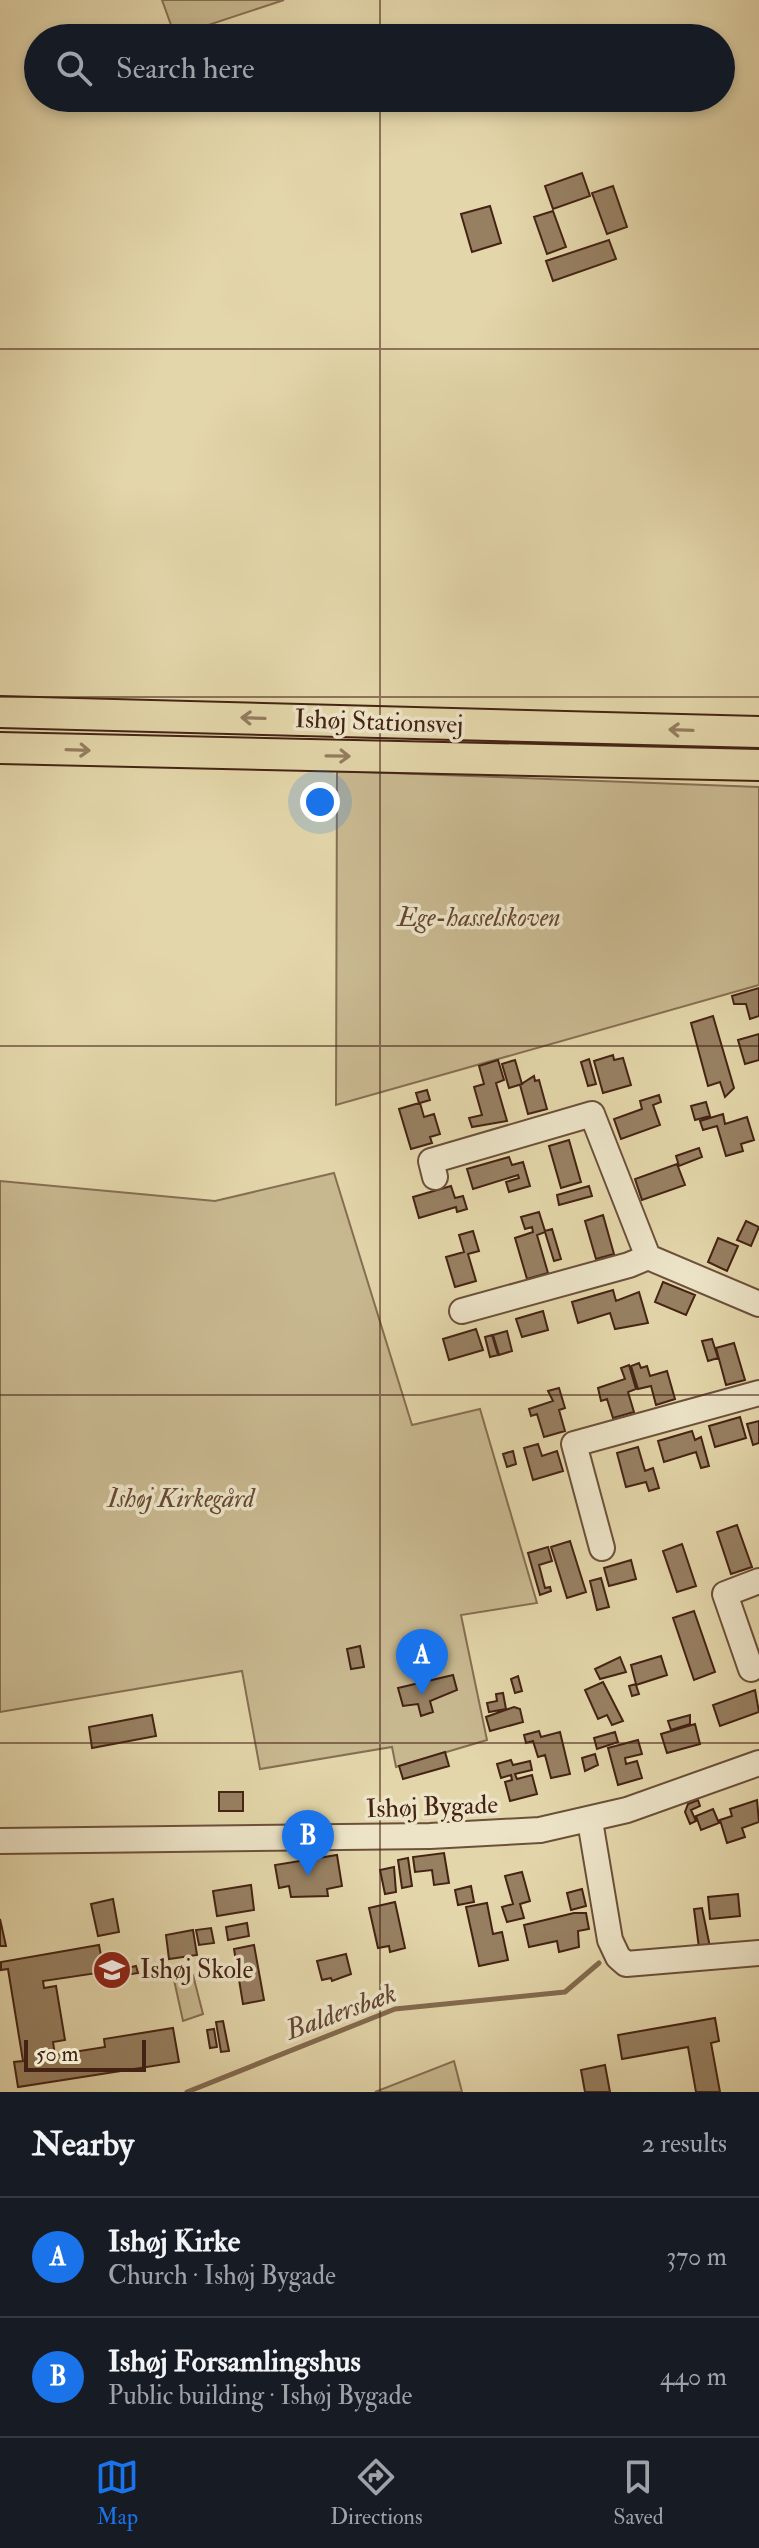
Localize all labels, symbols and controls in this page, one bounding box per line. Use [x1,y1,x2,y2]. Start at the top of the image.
search box [24,24,735,112]
icon: search [52,46,96,90]
text: Search here [116,50,255,87]
street label: Ishøj Stationsvej [294,703,464,741]
one-way arrow [240,711,267,726]
one-way arrow [668,722,695,737]
one-way arrow [64,742,91,758]
one-way arrow [324,749,351,764]
your location [300,782,340,822]
park label: Ege-hasselskoven [395,902,561,934]
park label: Ishøj Kirkegård [105,1483,257,1515]
pin: A [396,1629,448,1695]
street label: Ishøj Bygade [365,1789,499,1825]
pin: B [282,1810,334,1876]
school or university icon: Ishøj Skole [91,1949,133,1991]
place label: Ishøj Skole [140,1954,253,1986]
water label: Baldersbæk [279,1976,401,2049]
scale bar [24,2036,146,2072]
text: 50 m [36,2040,78,2068]
text: Nearby [32,2123,134,2166]
text: 2 results [642,2128,727,2160]
text: Ishøj Kirke [108,2223,240,2260]
text: A [50,2241,66,2273]
text: 370 m [666,2241,727,2273]
text: Church · Ishøj Bygade [108,2260,336,2292]
text: Ishøj Forsamlingshus [108,2343,361,2380]
text: B [49,2361,67,2393]
text: 440 m [660,2361,727,2393]
text: Public building · Ishøj Bygade [108,2380,412,2412]
tab: Map [95,2455,139,2531]
tab: Directions [330,2455,423,2531]
tab: Saved [613,2455,664,2531]

